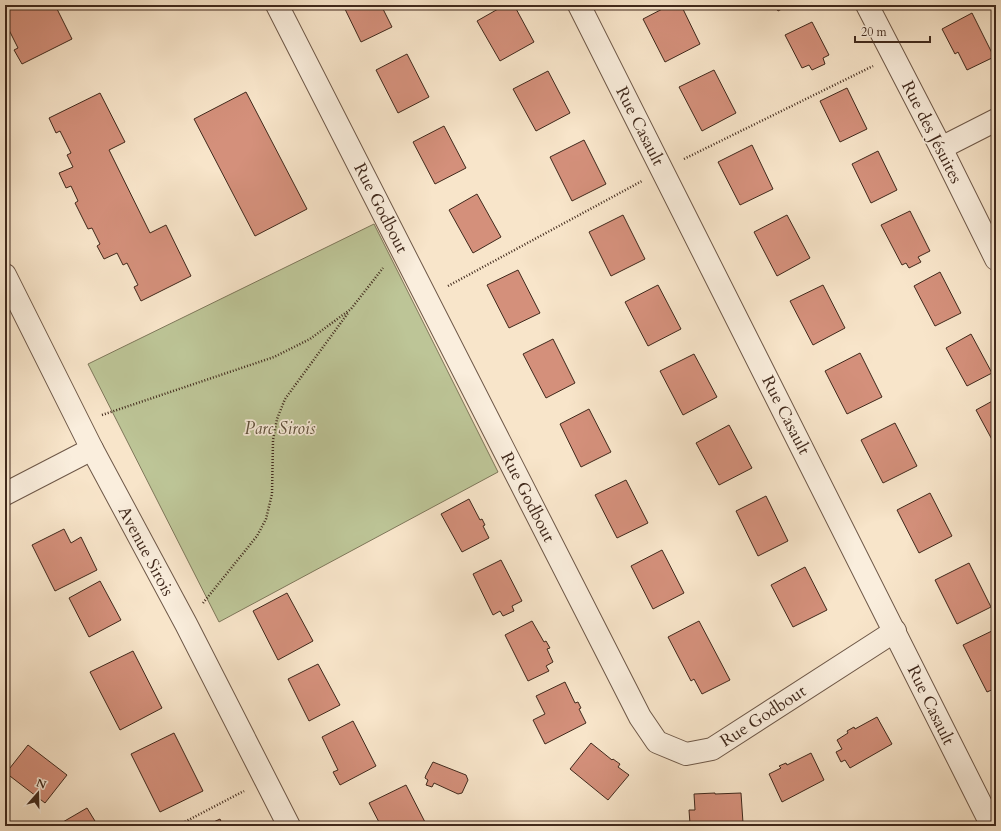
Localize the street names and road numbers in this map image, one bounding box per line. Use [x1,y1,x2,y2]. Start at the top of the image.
street label: Rue des Jésuites [896,77,968,188]
street label: Rue Casault [610,83,670,170]
street label: Rue Godbout [348,159,414,257]
street label: Rue Casault [756,372,816,459]
street label: Rue Godbout [495,448,561,546]
street label: Avenue Sirois [113,502,180,600]
street label: Rue Casault [902,661,960,749]
street label: Rue Godbout [716,679,811,752]

